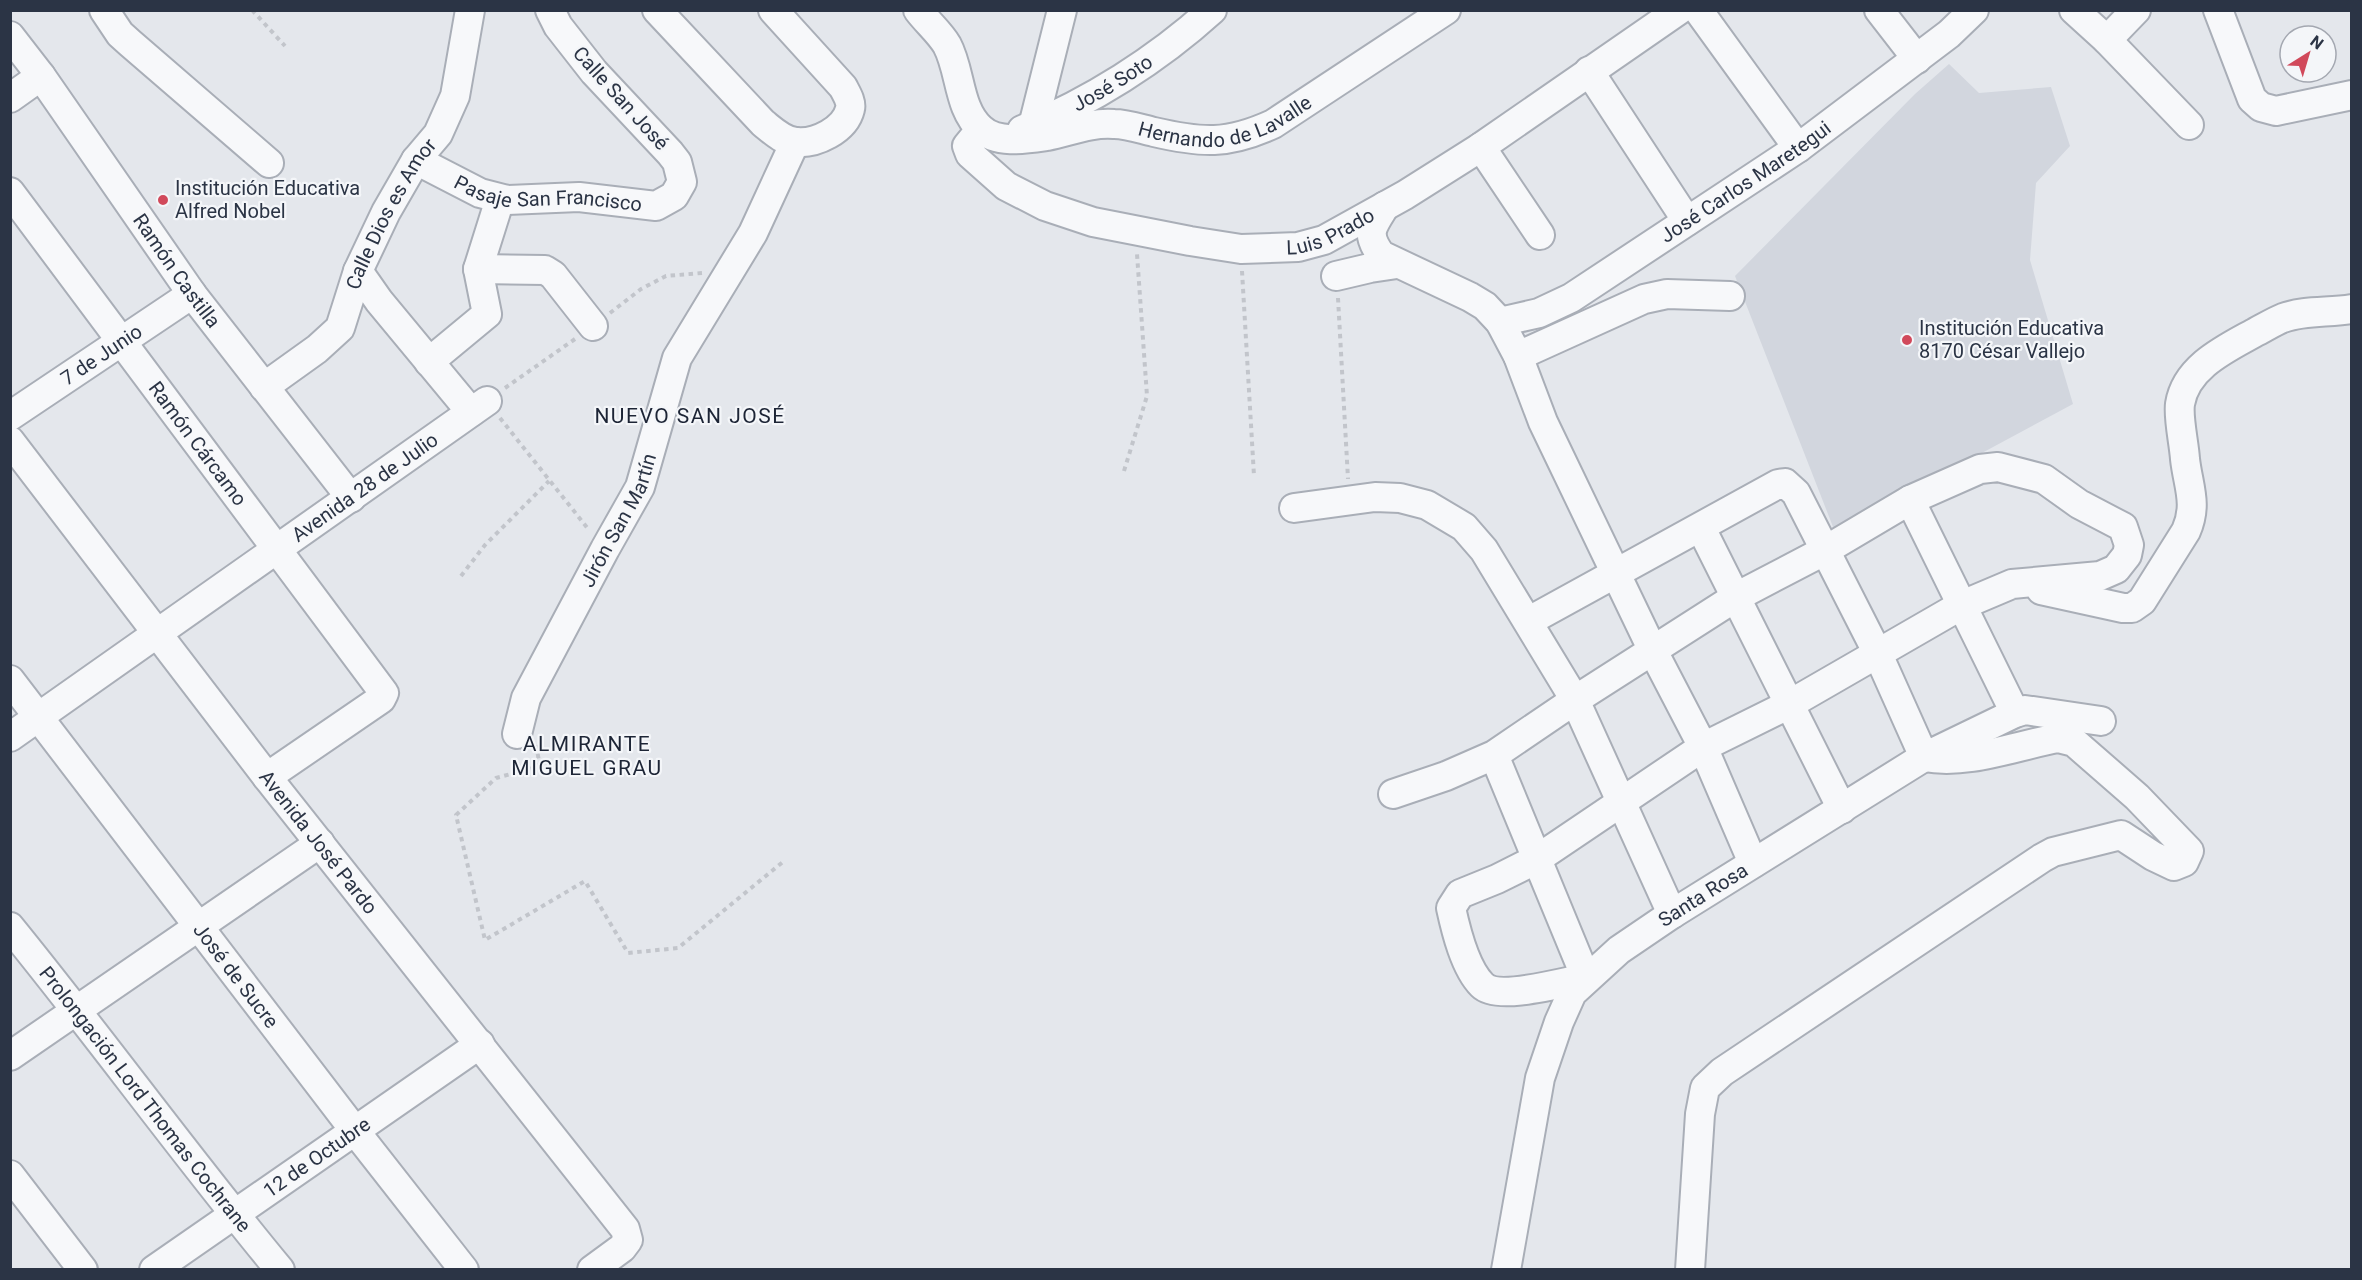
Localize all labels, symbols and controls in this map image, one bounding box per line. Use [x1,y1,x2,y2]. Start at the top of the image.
north arrow [2278,24,2338,84]
text: N [2306,31,2327,53]
street label: Calle San José [568,41,674,155]
street label: José Soto [1068,49,1157,116]
street label: Hernando de Lavalle [1136,90,1316,152]
street label: José Carlos Maretegui [1656,116,1835,248]
street label: Calle Dios es Amor [341,133,441,292]
street label: Pasaje San Francisco [450,170,643,216]
place label: Institución Educativa Alfred Nobel [175,176,360,223]
marker: Institución Educativa Alfred Nobel [156,193,170,207]
street label: Luis Prado [1286,203,1378,259]
street label: Ramón Castilla [128,209,226,332]
place label: Institución Educativa 8170 César Vallejo [1919,316,2104,363]
street label: 7 de Junio [56,319,146,390]
marker: Institución Educativa 8170 César Vallejo [1900,333,1914,347]
street label: Ramón Cárcamo [144,377,252,511]
district label: NUEVO SAN JOSÉ [594,404,786,428]
street label: Avenida 28 de Julio [287,427,443,547]
street label: Jirón San Martín [575,451,661,591]
district label: ALMIRANTE MIGUEL GRAU [511,732,663,780]
street label: Avenida José Pardo [254,765,383,919]
street label: Santa Rosa [1653,858,1752,932]
street label: José de Sucre [188,918,284,1033]
street label: Prolongación Lord Thomas Cochrane [34,961,256,1237]
street label: 12 de Octubre [259,1112,375,1203]

